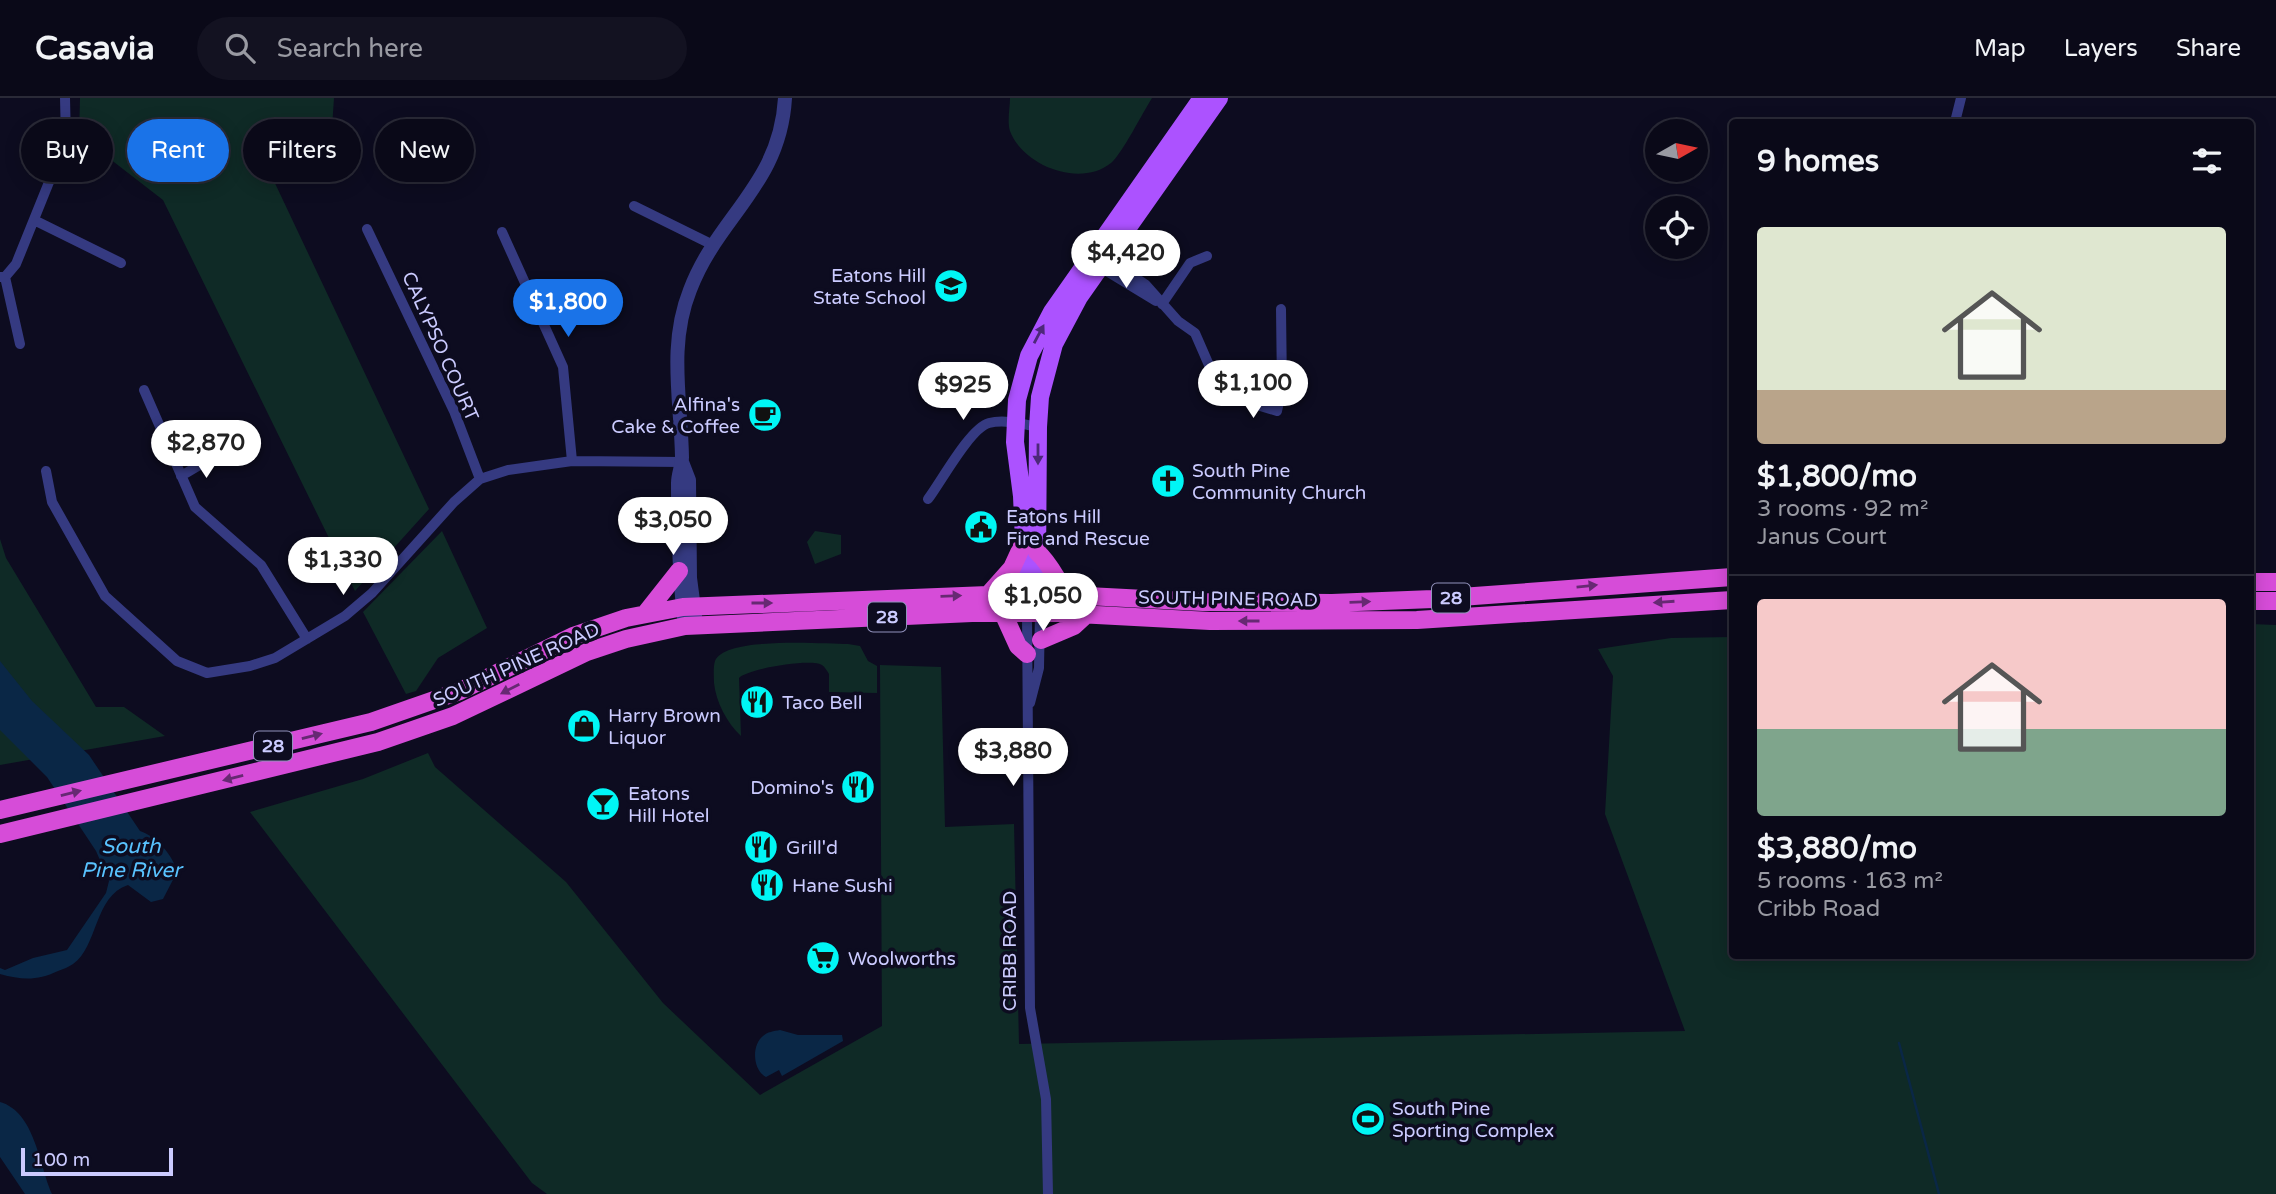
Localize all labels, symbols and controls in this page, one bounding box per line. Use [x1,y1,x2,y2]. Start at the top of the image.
search box [197,17,687,80]
text: Casavia [35,29,155,68]
icon: search [221,29,259,67]
text: Search here [277,33,423,64]
text: Map [1974,34,2026,63]
text: Layers [2064,34,2138,63]
text: Share [2176,34,2241,63]
chip: Buy [21,119,113,182]
chip: Rent [127,119,229,182]
chip: Filters [243,119,361,182]
chip: New [375,119,474,182]
north arrow [1645,119,1708,182]
map controls [1645,119,1708,259]
icon: filters [2188,142,2226,180]
text: 9 homes [1757,143,1879,180]
button: locate [1645,196,1708,259]
pin: $4,420 [1069,230,1183,290]
text: $4,420 [1087,239,1165,267]
place label: Eatons Hill State School [813,265,926,309]
school or university icon: Eatons Hill State School [932,267,970,305]
street label: CALYPSO COURT [397,268,483,425]
icon: home [1929,272,2055,398]
pin: $1,800 [511,280,625,339]
text: $1,800 [529,288,607,316]
one-way arrow [1033,324,1045,344]
pin: $1,100 [1196,360,1310,420]
pin: $925 [922,362,1004,422]
text: $1,100 [1214,369,1292,397]
text: $925 [934,371,992,399]
place label: Alfina's Cake & Coffee [611,394,740,438]
cafe icon: Alfina's Cake & Coffee [746,396,784,434]
pin: $2,870 [149,420,263,480]
text: $2,870 [167,429,245,457]
one-way arrow [1032,444,1043,466]
text: $1,800/mo [1757,458,1917,495]
place label: South Pine Community Church [1192,460,1366,504]
church icon: South Pine Community Church [1149,462,1187,500]
text: 3 rooms · 92 m² [1757,495,1928,523]
pin: $3,050 [616,498,730,557]
text: $3,050 [634,506,712,534]
place label: Eatons Hill Fire and Rescue [1006,506,1150,550]
public building icon: Eatons Hill Fire and Rescue [962,508,1000,546]
text: Janus Court [1757,523,1887,551]
pin: $1,330 [286,538,400,597]
text: $1,330 [304,546,382,574]
pin: $1,050 [986,574,1100,633]
one-way arrow [1576,581,1598,592]
text: $1,050 [1004,582,1082,610]
road number: 28 [1432,584,1470,612]
street label: SOUTH PINE ROAD [1138,586,1318,612]
one-way arrow [941,590,963,601]
one-way arrow [1350,596,1372,607]
one-way arrow [751,597,773,609]
one-way arrow [1653,597,1675,608]
road number: 28 [868,602,906,632]
one-way arrow [1238,615,1260,627]
street label: SOUTH PINE ROAD [430,618,603,712]
icon: home [1929,644,2055,770]
one-way arrow [500,682,520,694]
restaurant icon: Taco Bell [738,683,776,721]
place label: Taco Bell [782,692,863,714]
place label: Harry Brown Liquor [608,705,721,749]
shop icon: Harry Brown Liquor [565,707,603,745]
pin: $3,880 [956,728,1070,788]
one-way arrow [301,730,323,741]
road number: 28 [254,732,292,760]
text: $3,880 [974,737,1052,765]
restaurant icon: Domino's [839,768,877,806]
one-way arrow [222,773,244,784]
place label: Domino's [750,777,834,799]
place label: Eatons Hill Hotel [628,783,709,827]
bar icon: Eatons Hill Hotel [584,785,622,823]
one-way arrow [60,787,82,798]
restaurant icon: Grill'd [742,828,780,866]
text: $3,880/mo [1757,830,1917,867]
water label: South Pine River [81,834,184,883]
place label: Grill'd [786,837,838,859]
restaurant icon: Hane Sushi [748,866,786,904]
text: 5 rooms · 163 m² [1757,867,1943,895]
place label: Hane Sushi [792,875,893,897]
street label: CRIBB ROAD [999,891,1021,1011]
text: Cribb Road [1757,895,1880,923]
supermarket icon: Woolworths [804,939,842,977]
place label: Woolworths [848,948,956,970]
place label: South Pine Sporting Complex [1392,1098,1554,1142]
sports icon: South Pine Sporting Complex [1349,1100,1387,1138]
scale bar [21,1145,173,1177]
text: 100 m [32,1149,90,1171]

